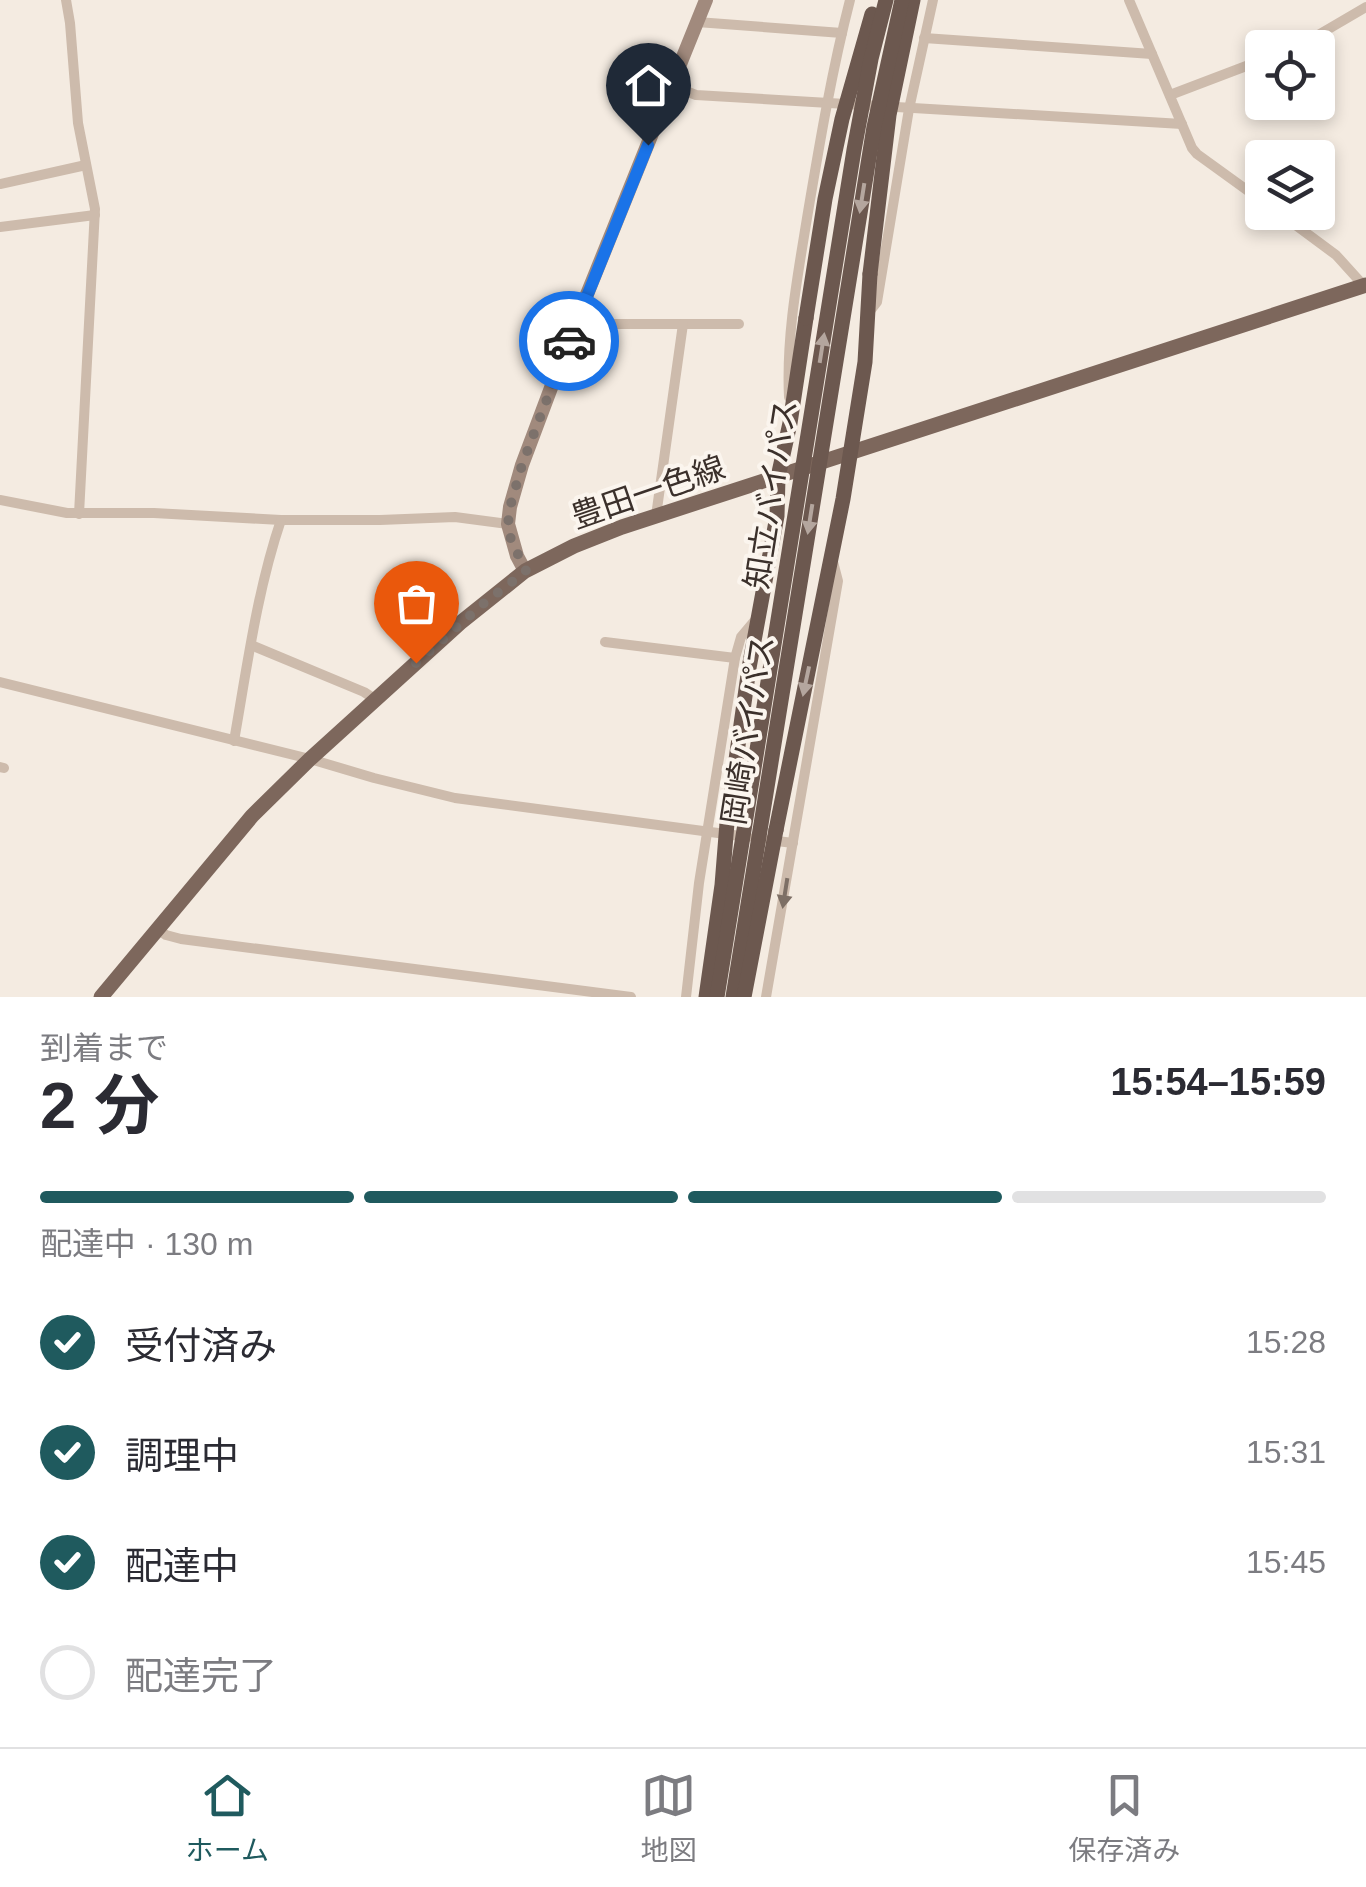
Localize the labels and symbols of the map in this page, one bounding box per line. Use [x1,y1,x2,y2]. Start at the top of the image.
pin [606,43,691,146]
one-way arrow [854,183,869,215]
courier [519,291,619,391]
one-way arrow [814,332,830,363]
street label: 知立バイパス [738,397,804,591]
street label: 豊田一色線 [566,449,730,535]
one-way arrow [802,504,817,535]
pin [374,561,459,664]
street label: 岡崎バイパス [715,633,781,827]
one-way arrow [797,666,813,697]
one-way arrow [777,878,792,910]

